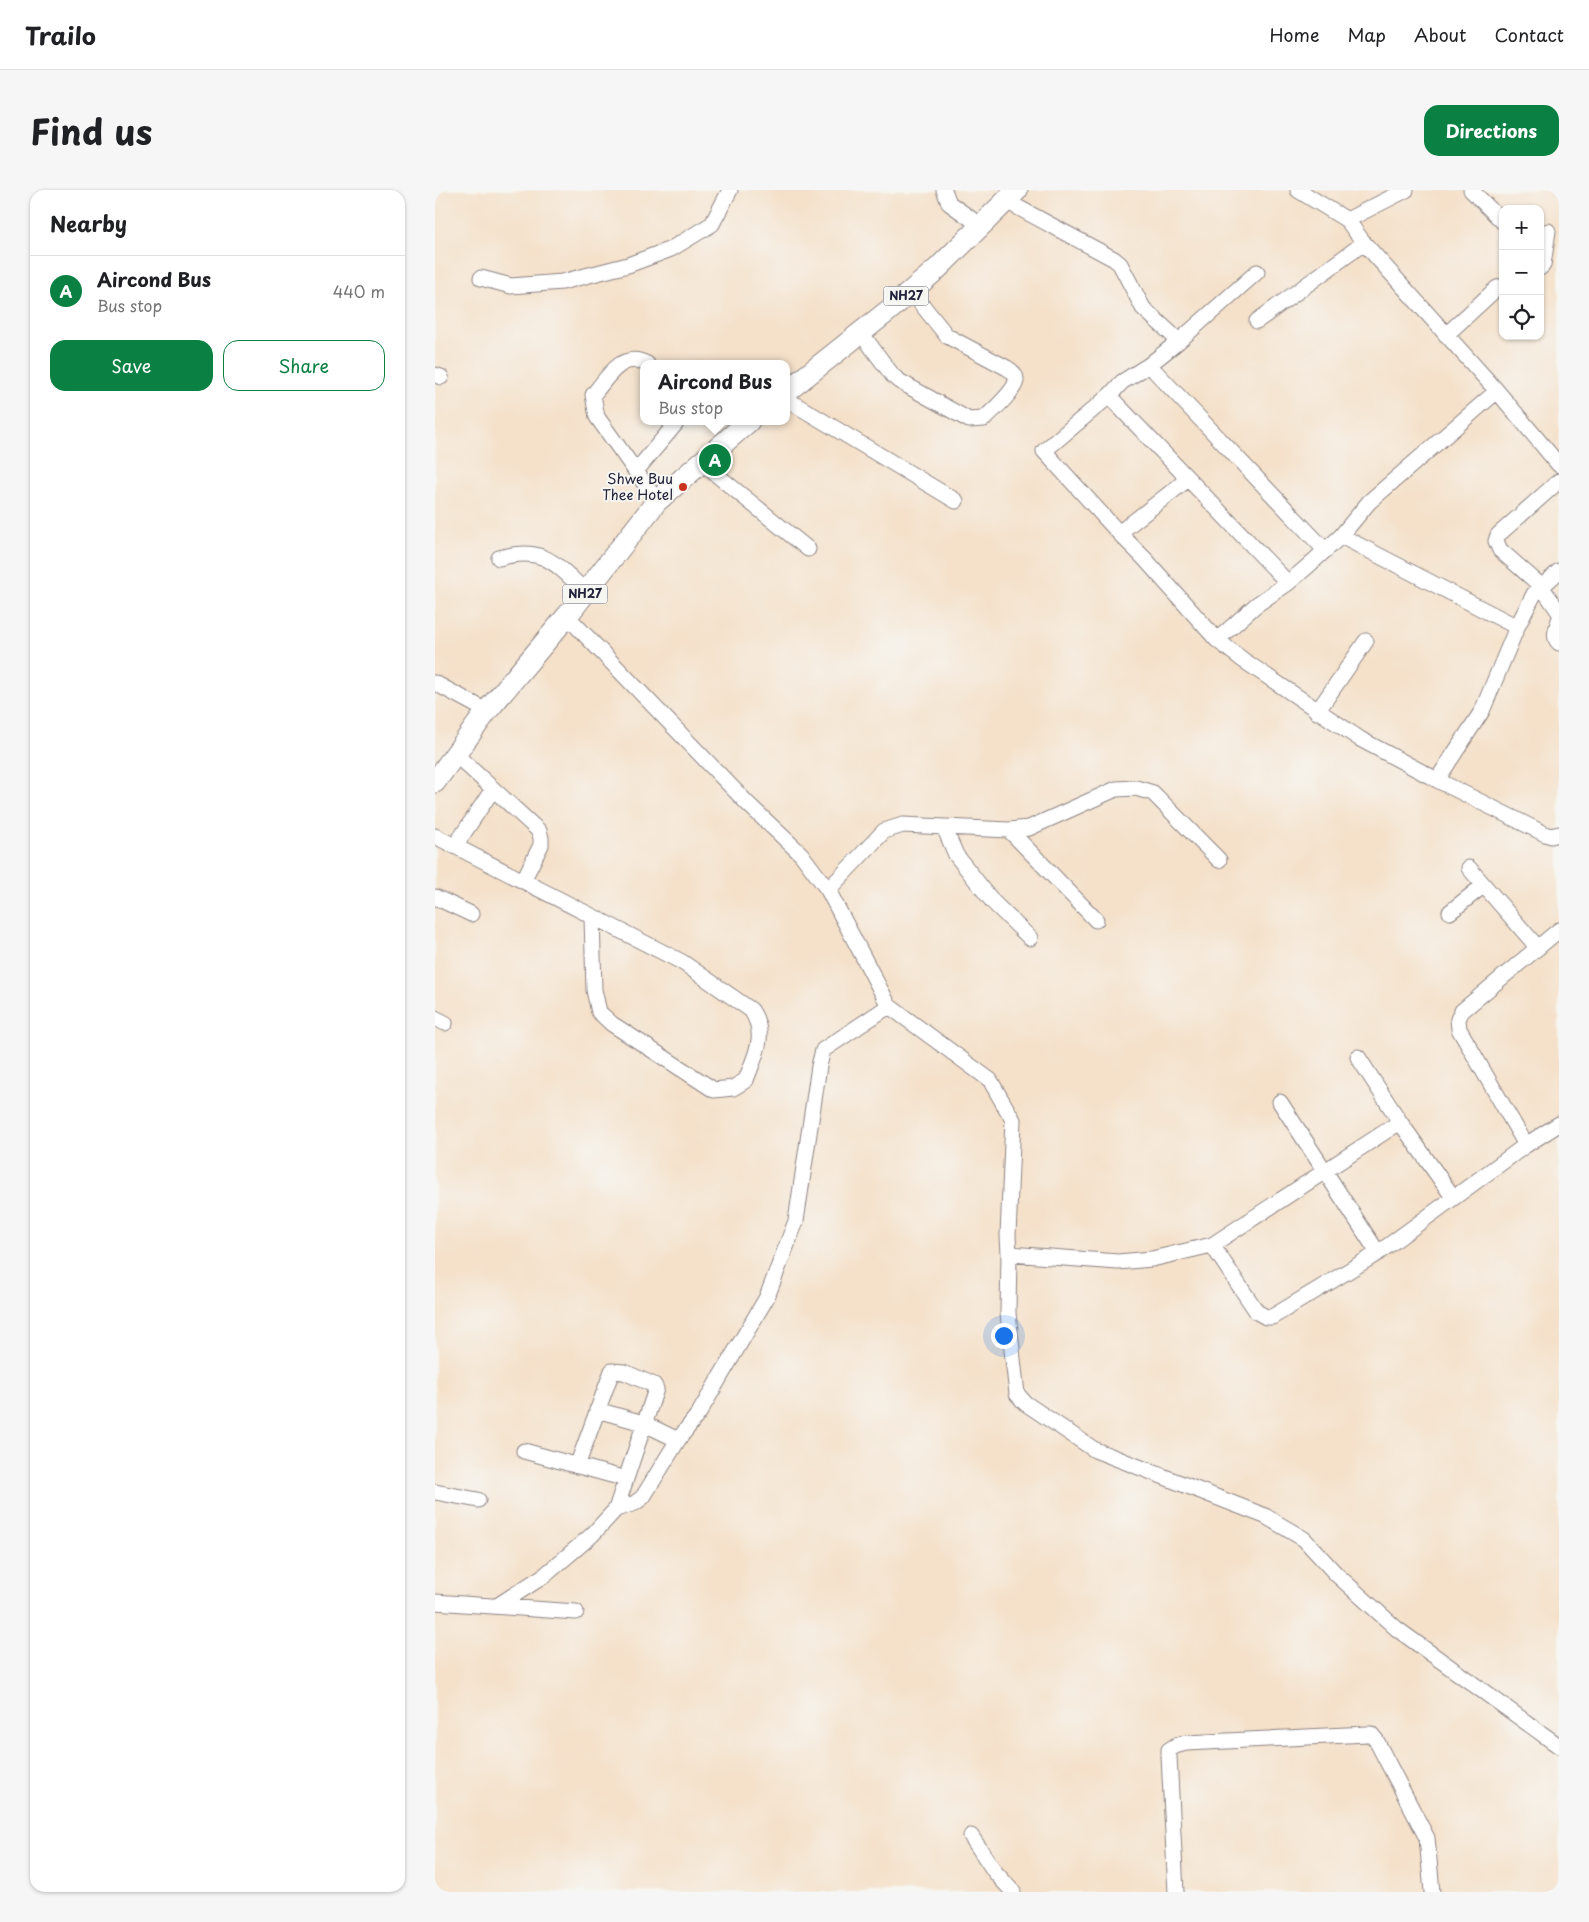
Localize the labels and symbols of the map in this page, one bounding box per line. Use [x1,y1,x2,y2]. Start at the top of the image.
road number: NH27 [883,286,929,305]
pin: A [699,441,731,479]
place label: Shwe Buu Thee Hotel [602,468,673,505]
marker: Shwe Buu Thee Hotel [677,481,689,493]
road number: NH27 [563,584,607,604]
your location [991,1323,1017,1349]

